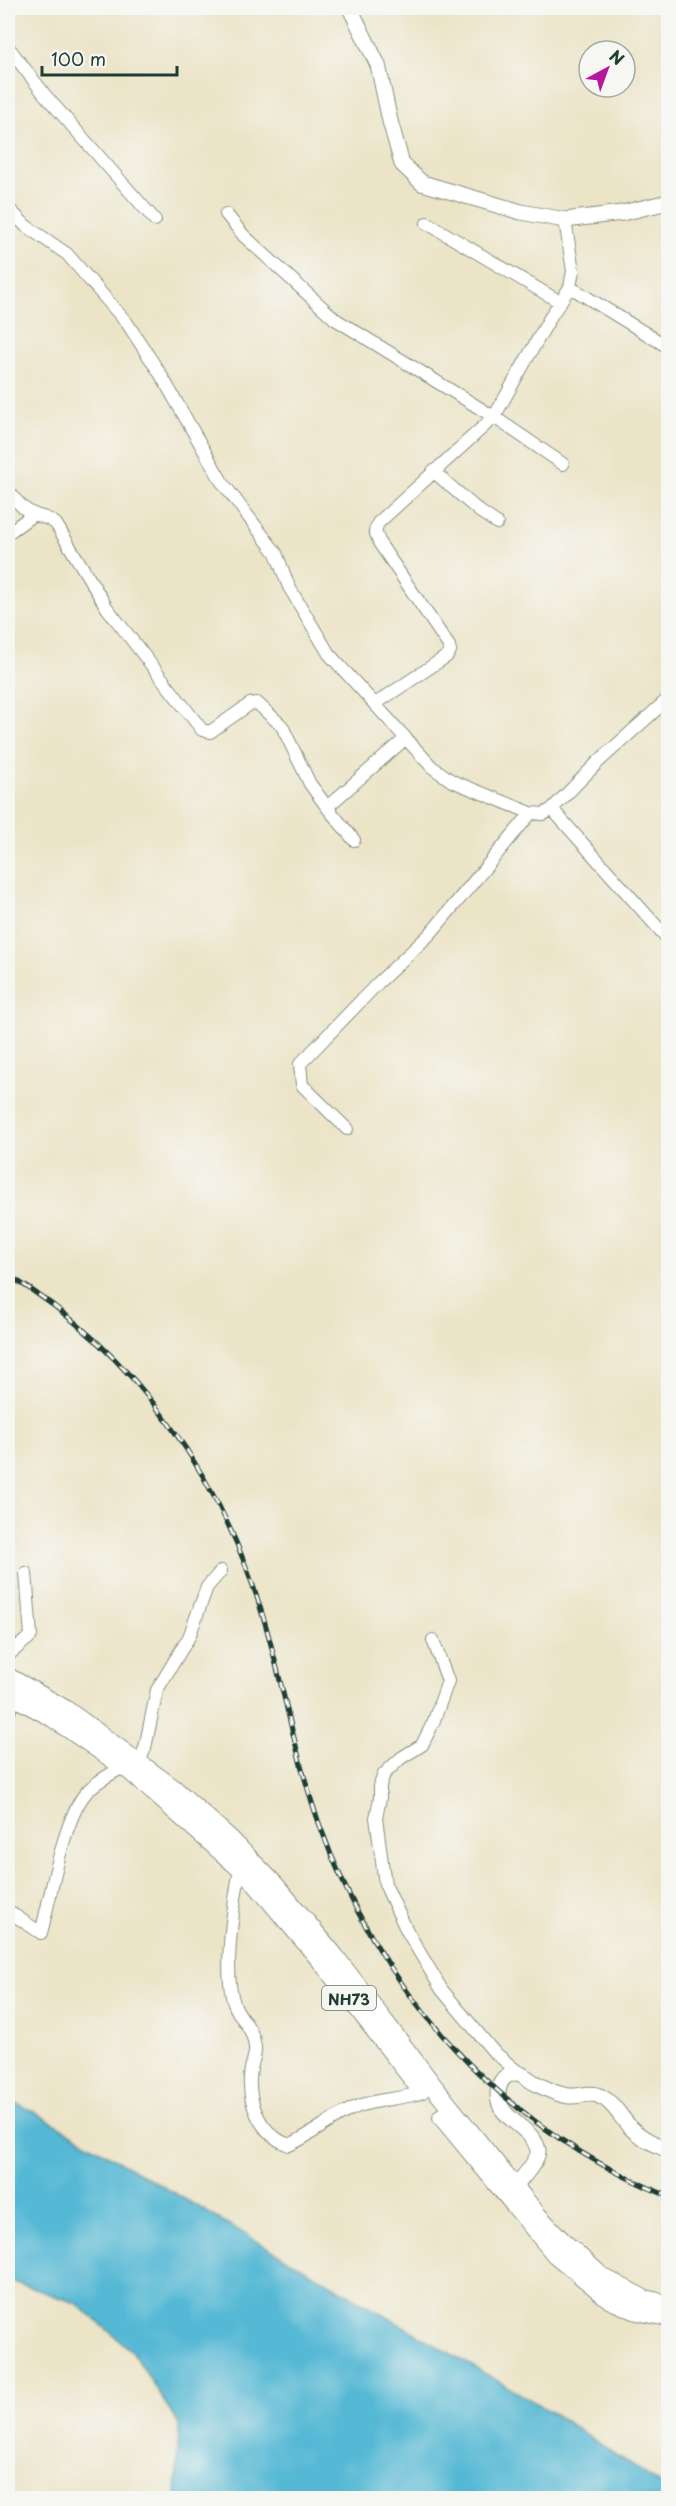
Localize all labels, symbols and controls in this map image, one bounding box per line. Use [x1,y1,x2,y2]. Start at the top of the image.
scale bar [42,39,177,77]
north arrow [577,39,637,99]
text: N [605,44,630,70]
text: 100 m [51,45,106,72]
road number: NH73 [322,1986,376,2010]

